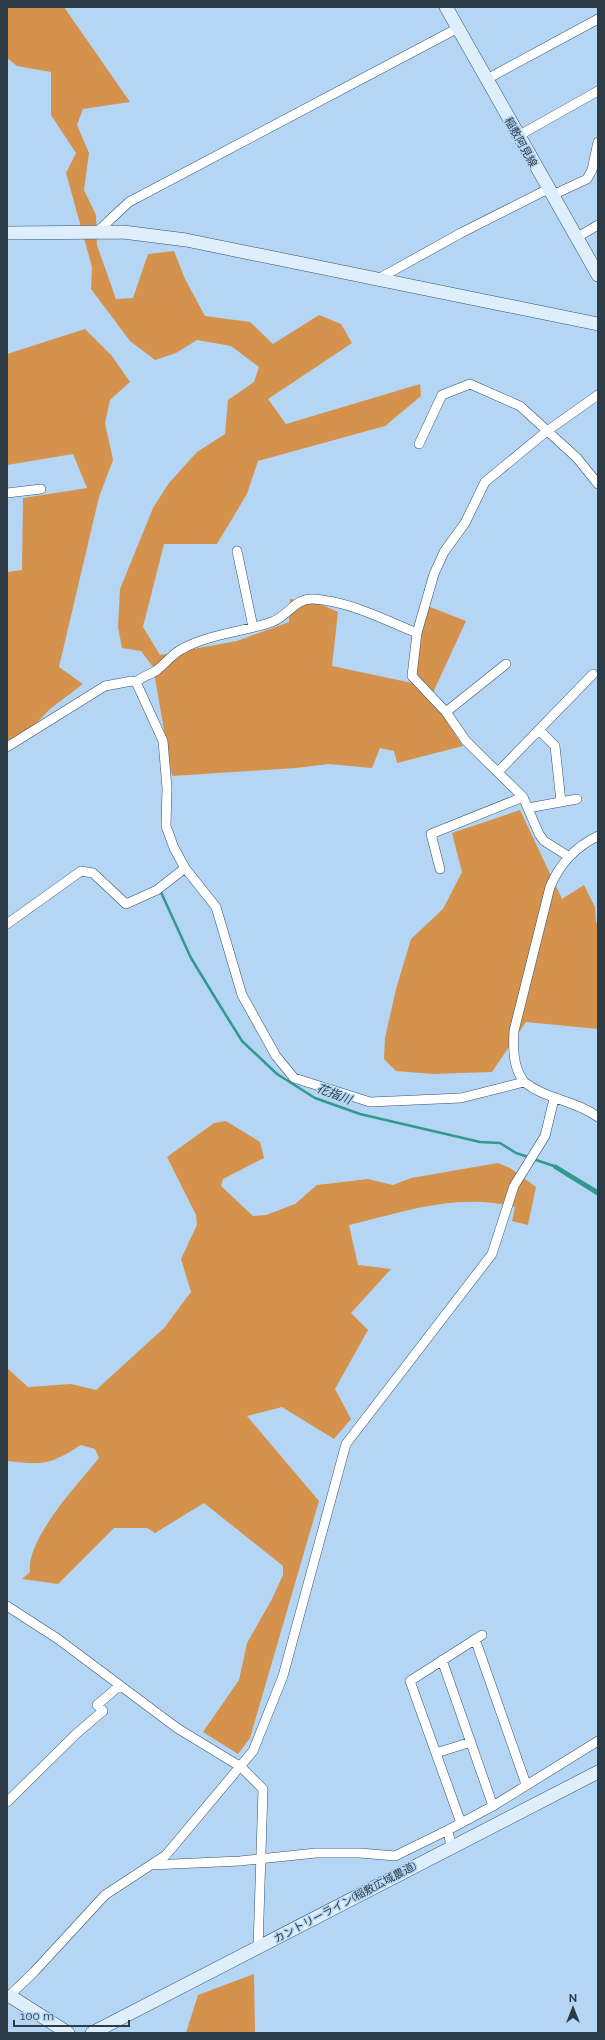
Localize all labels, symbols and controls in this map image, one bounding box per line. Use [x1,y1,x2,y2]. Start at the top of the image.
street label: 稲敷阿見線 [502,115,540,169]
water label: 花指川 [315,1081,355,1108]
street label: カントリーライン(稲敷広域農道) [272,1859,419,1946]
north arrow [553,1988,593,2028]
text: N [569,1992,577,2005]
scale bar [14,2002,129,2028]
text: 100 m [20,2009,54,2023]

